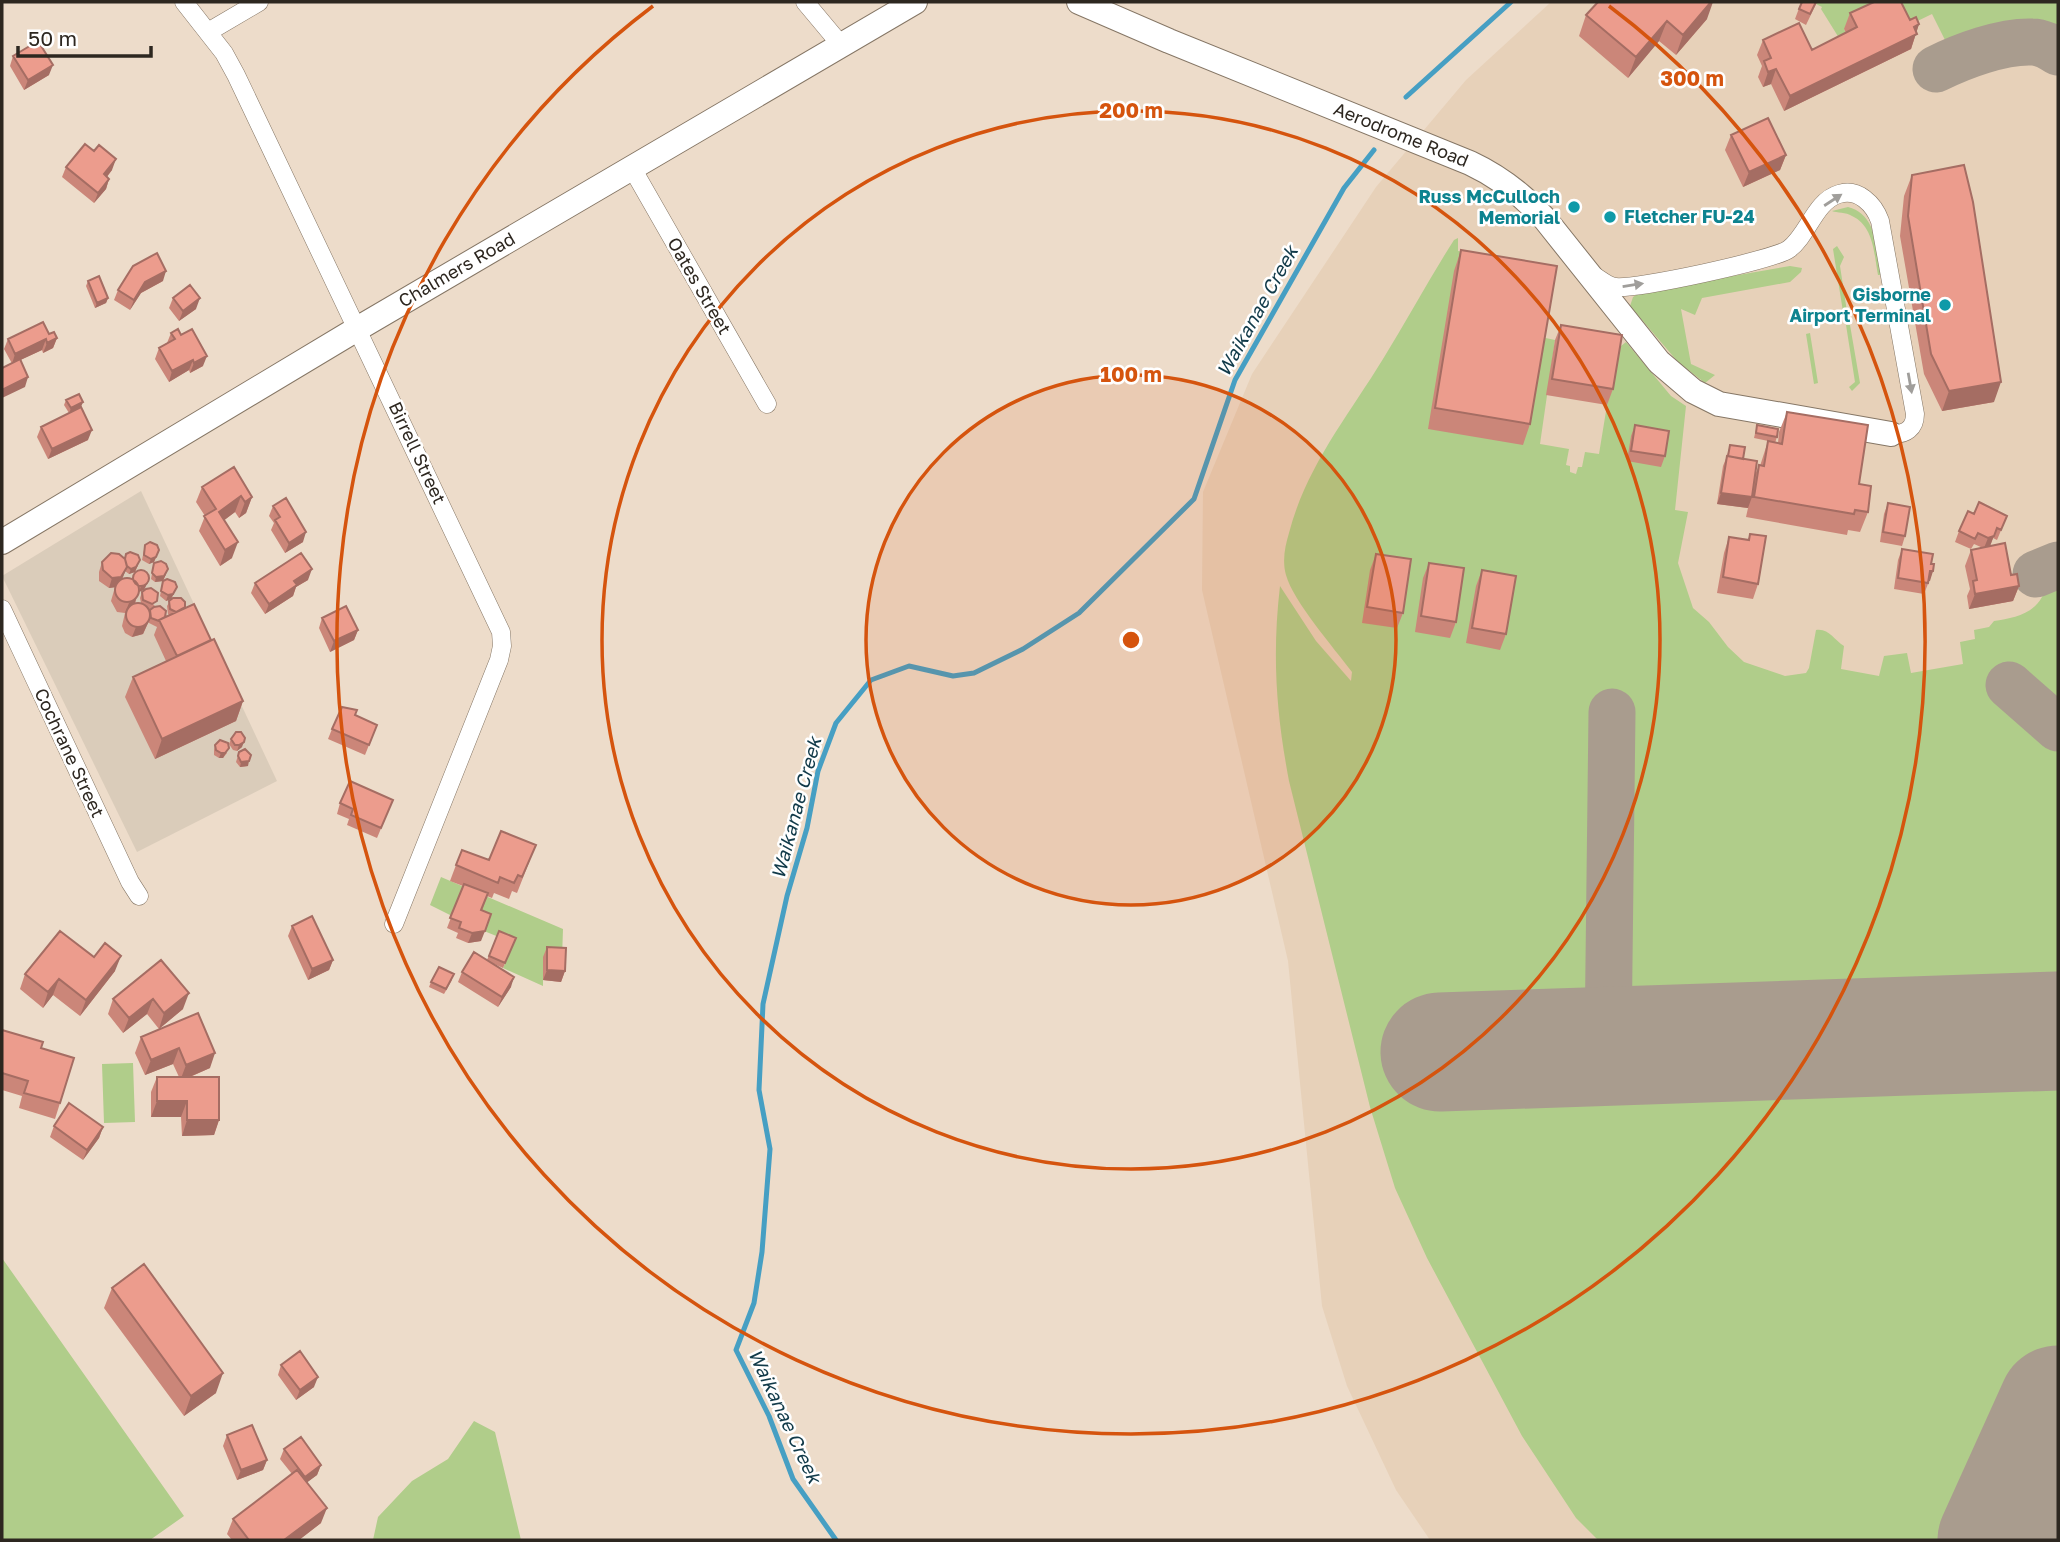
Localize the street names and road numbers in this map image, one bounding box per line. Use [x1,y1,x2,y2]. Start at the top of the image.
street label: Aerodrome Road [1331,97,1472,171]
street label: Chalmers Road [394,227,519,311]
street label: Oates Street [663,233,736,338]
street label: Birrell Street [385,398,451,507]
street label: Cochrane Street [30,684,110,821]

